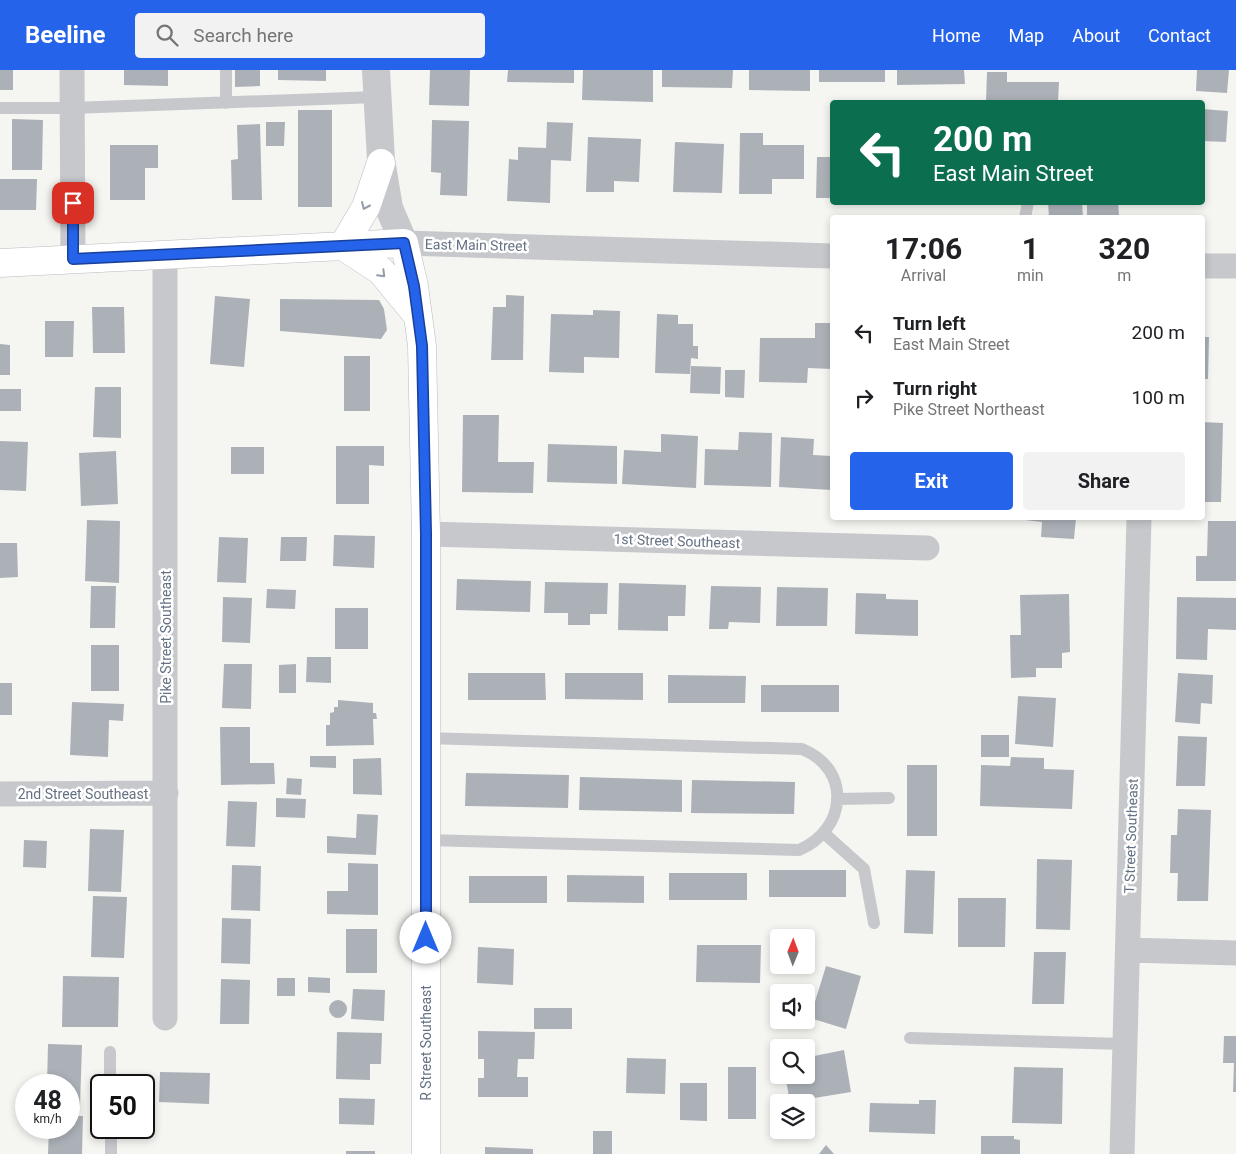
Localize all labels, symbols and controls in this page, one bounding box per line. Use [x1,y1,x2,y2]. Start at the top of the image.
search box [135,13,485,58]
text: Beeline [25,21,105,49]
icon: search [153,21,181,49]
text: Search here [193,24,293,47]
text: Home [932,25,981,46]
text: Map [1009,25,1044,46]
text: About [1072,25,1120,46]
text: Contact [1148,25,1211,46]
text: 200 m [933,119,1032,160]
icon: left [850,120,915,185]
text: East Main Street [933,161,1094,186]
pin [52,182,94,224]
icon: arrive [59,189,87,217]
one-way arrow [361,201,372,210]
text: 17:06 [885,231,962,266]
text: 1 [1022,231,1039,266]
text: 320 [1099,231,1150,266]
street label: East Main Street [425,236,528,254]
text: Arrival [901,266,946,285]
text: min [1017,266,1044,285]
text: m [1117,266,1131,285]
one-way arrow [377,268,386,277]
text: Turn left [893,312,966,335]
icon: left [850,319,878,347]
text: 200 m [1132,321,1185,344]
text: East Main Street [893,335,1010,354]
text: Turn right [893,377,977,400]
icon: right [850,384,878,412]
text: 100 m [1132,386,1185,409]
text: Pike Street Northeast [893,400,1045,419]
button: Exit [850,452,1013,510]
button: Share [1023,452,1185,510]
street label: 1st Street Southeast [613,531,741,551]
street label: Pike Street Southeast [158,570,174,704]
street label: T Street Southeast [1121,778,1141,894]
street label: 2nd Street Southeast [18,786,149,802]
position arrow [399,911,451,963]
north arrow [770,929,815,974]
map controls [770,929,815,1139]
button: sound [770,984,815,1029]
street label: R Street Southeast [418,985,434,1101]
button: search [770,1039,815,1084]
speed limit sign: 50 [90,1074,155,1139]
text: 48 [33,1086,62,1115]
button: layers [770,1094,815,1139]
text: km/h [33,1112,62,1126]

